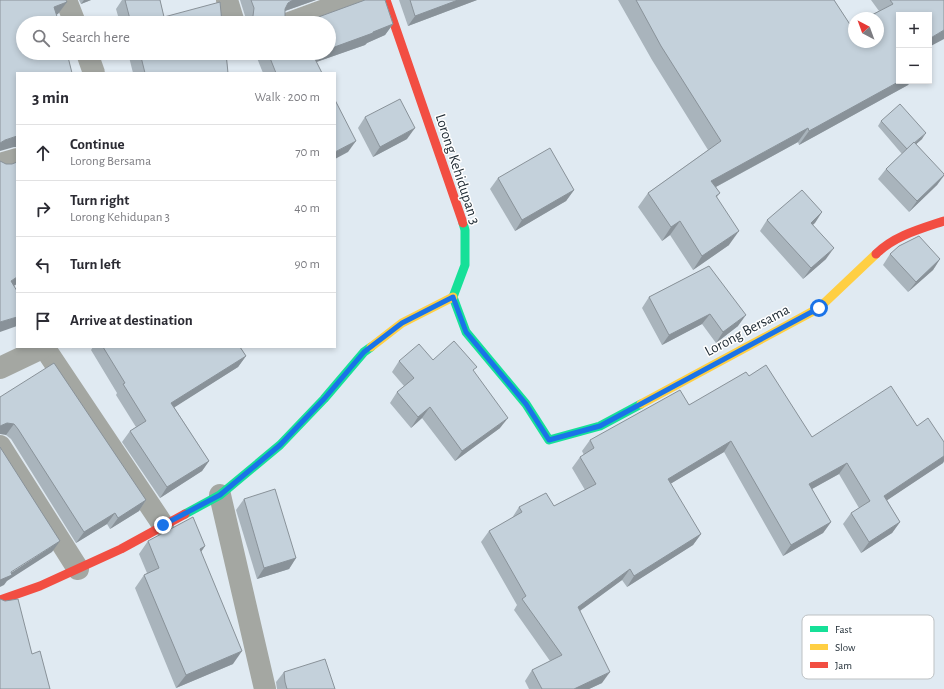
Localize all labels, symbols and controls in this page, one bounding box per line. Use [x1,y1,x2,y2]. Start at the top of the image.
north arrow [848,12,884,48]
map controls [896,12,932,84]
button: + [896,12,932,48]
search box [16,16,336,60]
icon: search [30,27,52,49]
text: Search here [62,30,130,45]
button: − [896,48,932,84]
text: 3 min [32,89,69,106]
text: Walk · 200 m [254,91,320,104]
street label: Lorong Kehidupan 3 [433,112,482,226]
text: Continue [70,137,125,152]
icon: ahead [32,142,54,164]
text: 70 m [295,146,320,159]
text: Lorong Bersama [70,155,151,168]
text: Turn right [70,193,129,208]
icon: right [32,198,54,220]
text: 40 m [294,202,320,215]
text: Lorong Kehidupan 3 [70,211,170,224]
icon: left [32,254,54,276]
text: Turn left [70,257,121,272]
text: 90 m [294,258,320,271]
route start [810,299,828,317]
street label: Lorong Bersama [702,302,792,359]
icon: arrive [32,310,54,332]
text: Arrive at destination [70,313,193,328]
route end [154,516,172,534]
legend [802,615,934,679]
text: Fast [835,624,853,635]
text: Slow [835,642,856,653]
text: Jam [835,660,852,671]

